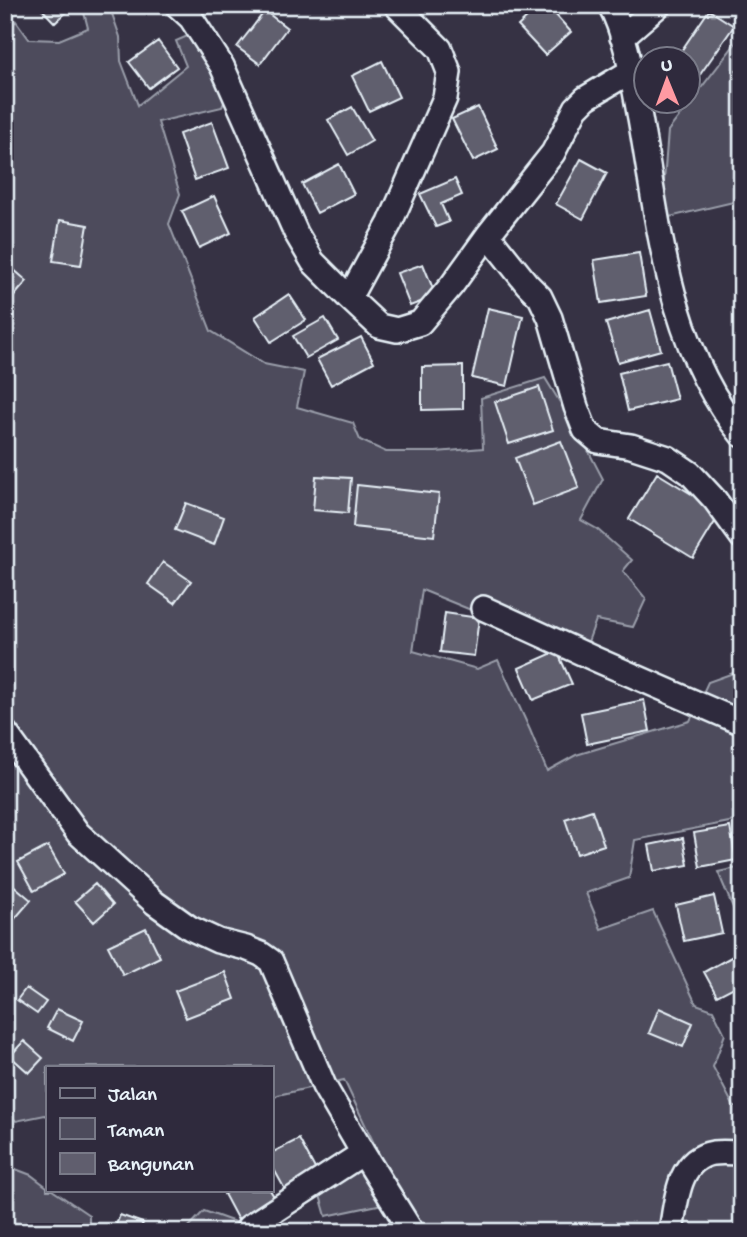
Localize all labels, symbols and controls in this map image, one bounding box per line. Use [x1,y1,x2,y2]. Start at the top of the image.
north arrow [632,46,702,116]
text: U [661,55,672,78]
legend [46,1066,273,1192]
text: Jalan [108,1084,157,1109]
text: Taman [107,1120,164,1145]
text: Bangunan [107,1154,194,1179]

